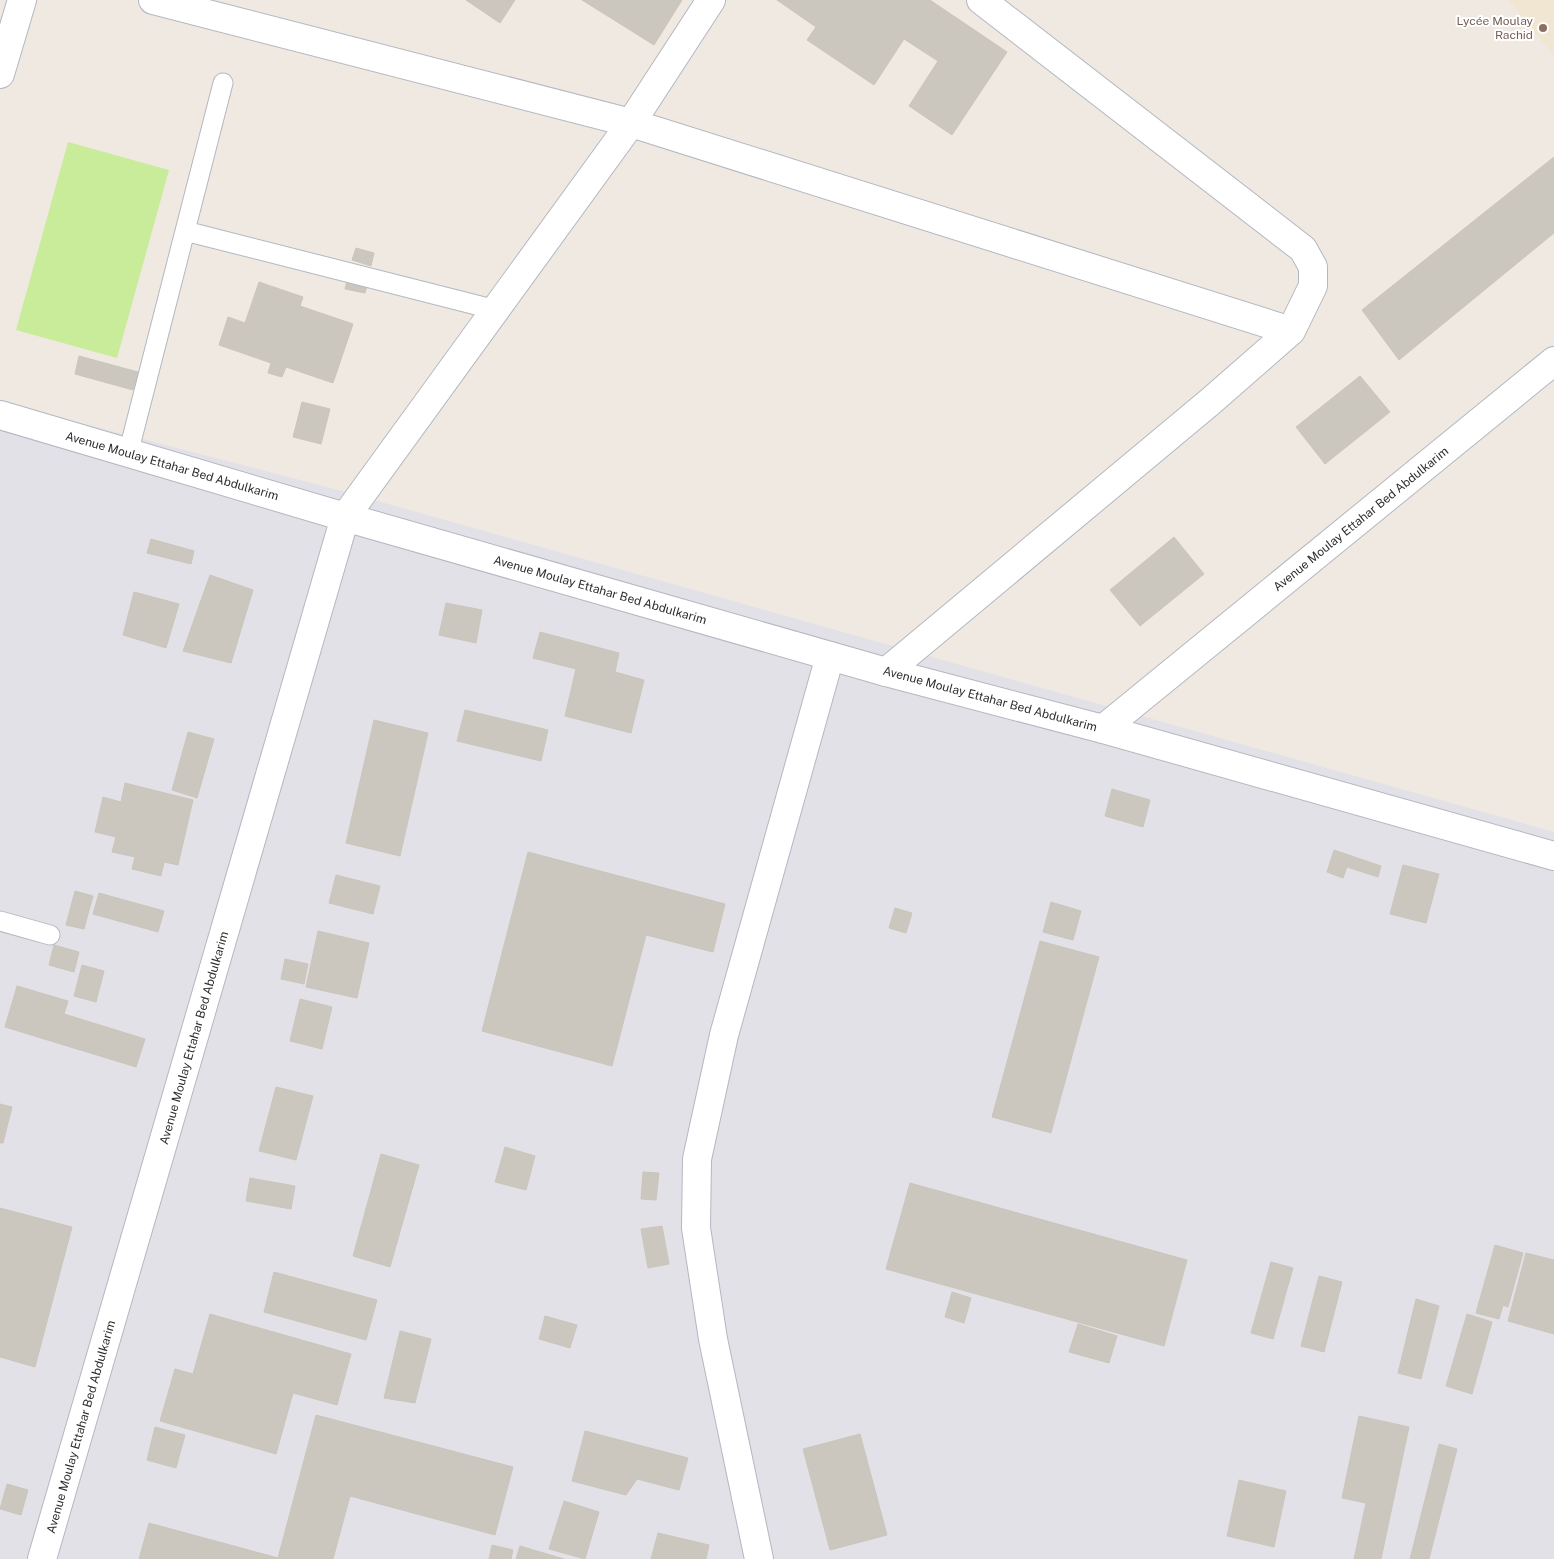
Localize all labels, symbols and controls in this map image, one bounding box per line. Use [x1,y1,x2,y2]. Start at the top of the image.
place label: Lycée Moulay Rachid [1457,14,1534,42]
marker: Lycée Moulay Rachid [1537,22,1549,34]
street label: Avenue Moulay Ettahar Bed Abdulkarim [64,429,280,503]
street label: Avenue Moulay Ettahar Bed Abdulkarim [1271,444,1451,594]
street label: Avenue Moulay Ettahar Bed Abdulkarim [492,553,708,627]
street label: Avenue Moulay Ettahar Bed Abdulkarim [881,664,1099,734]
street label: Avenue Moulay Ettahar Bed Abdulkarim [157,930,231,1146]
street label: Avenue Moulay Ettahar Bed Abdulkarim [44,1319,118,1535]

